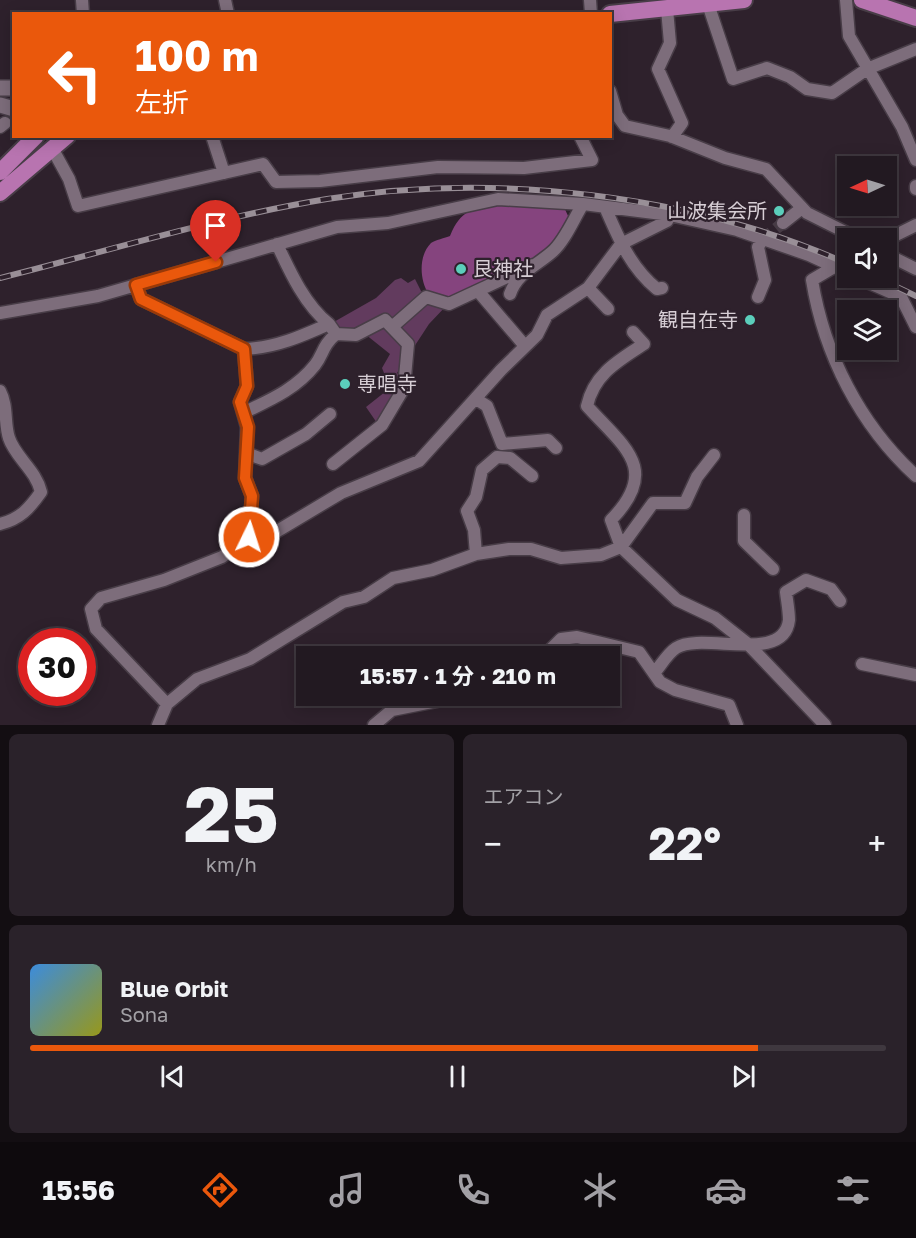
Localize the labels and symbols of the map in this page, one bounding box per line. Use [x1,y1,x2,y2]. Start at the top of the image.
north arrow [837,156,897,216]
place label: 山波集会所 [667,198,767,222]
pin [190,200,241,262]
marker: 山波集会所 [772,204,786,218]
place label: 艮神社 [473,256,533,280]
marker: 艮神社 [454,262,468,276]
place label: 観自在寺 [658,307,738,331]
marker: 観自在寺 [743,313,757,327]
place label: 専唱寺 [357,371,417,395]
marker: 専唱寺 [338,377,352,391]
position arrow [217,505,281,569]
speed limit sign: 30 [18,628,96,706]

